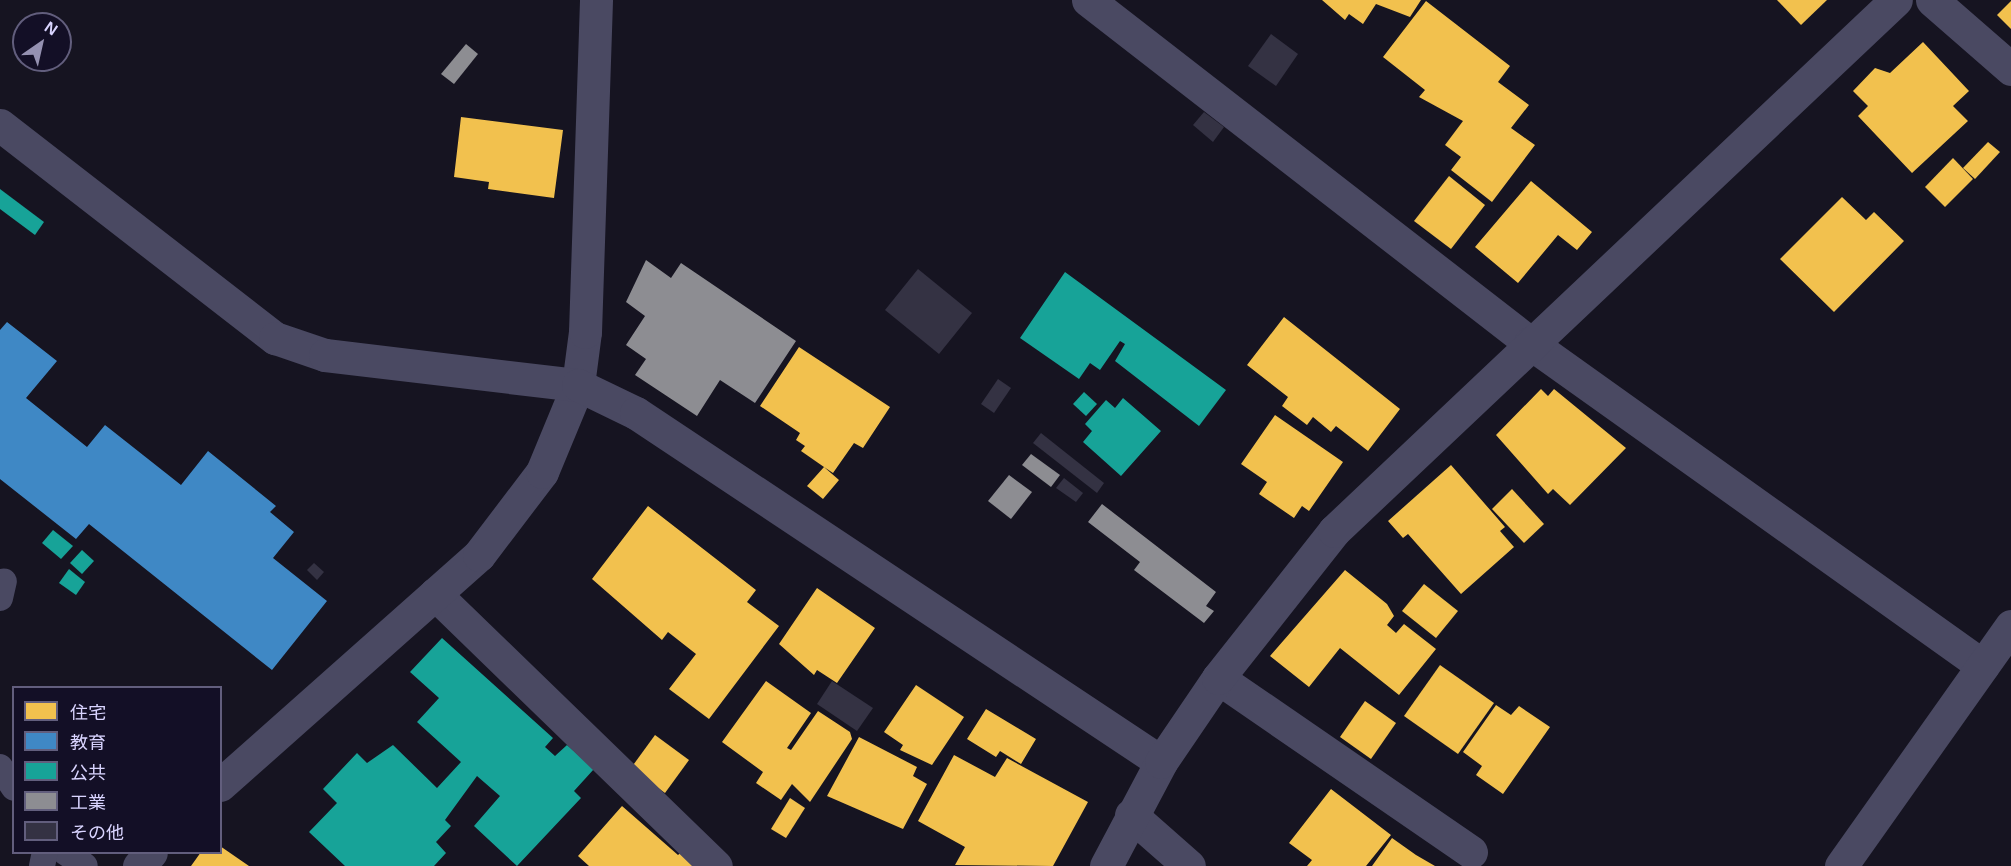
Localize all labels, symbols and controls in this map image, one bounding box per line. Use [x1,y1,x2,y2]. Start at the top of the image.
north arrow [12,12,72,72]
text: N [42,18,61,39]
legend [12,686,222,854]
text: 住宅 [70,703,106,723]
text: 教育 [70,733,106,753]
text: 公共 [70,763,106,783]
text: 工業 [70,793,106,813]
text: その他 [70,823,124,843]

